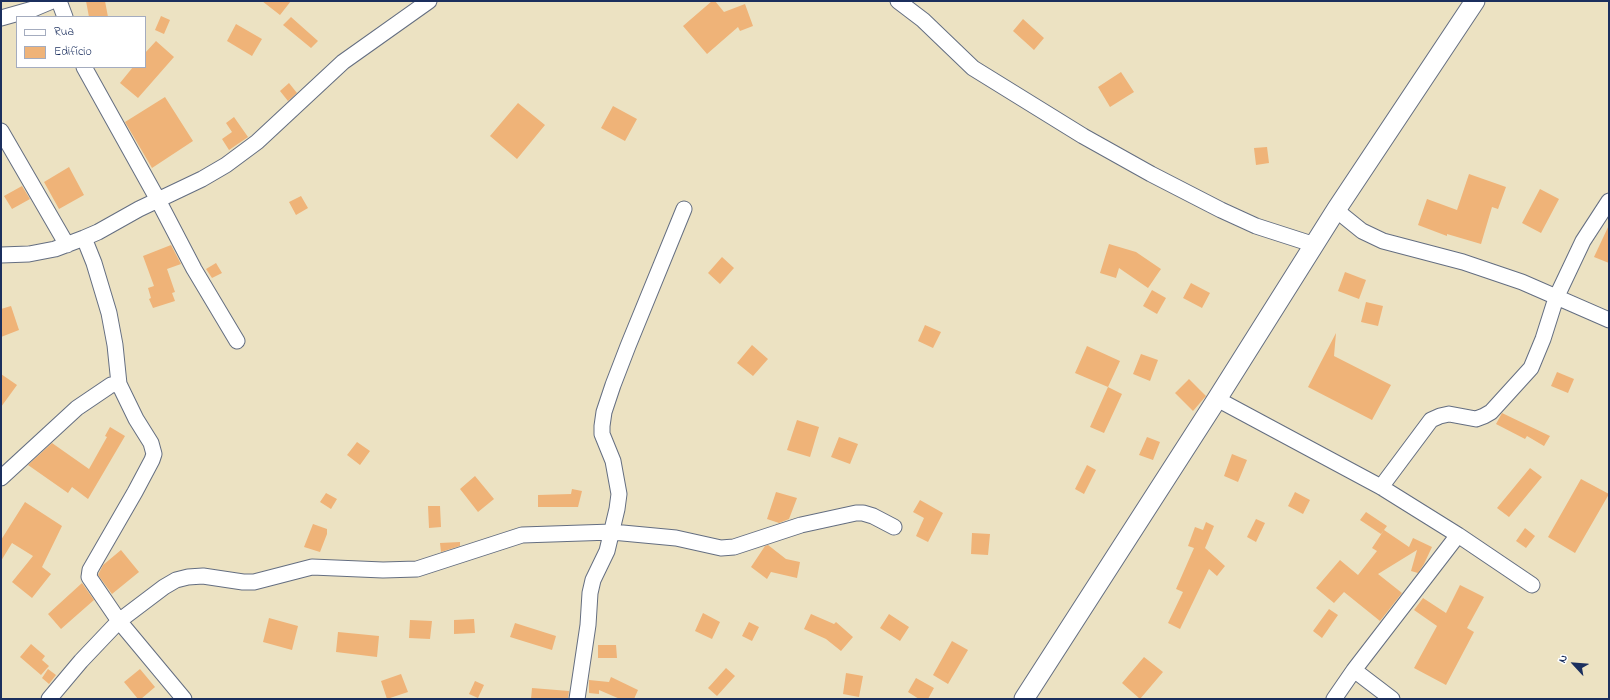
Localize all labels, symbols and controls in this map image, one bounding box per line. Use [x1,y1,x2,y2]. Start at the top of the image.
legend [16,16,146,68]
text: Rua [54,23,74,41]
text: Edifício [54,43,92,61]
north arrow [1554,644,1594,684]
text: N [1554,652,1572,666]

